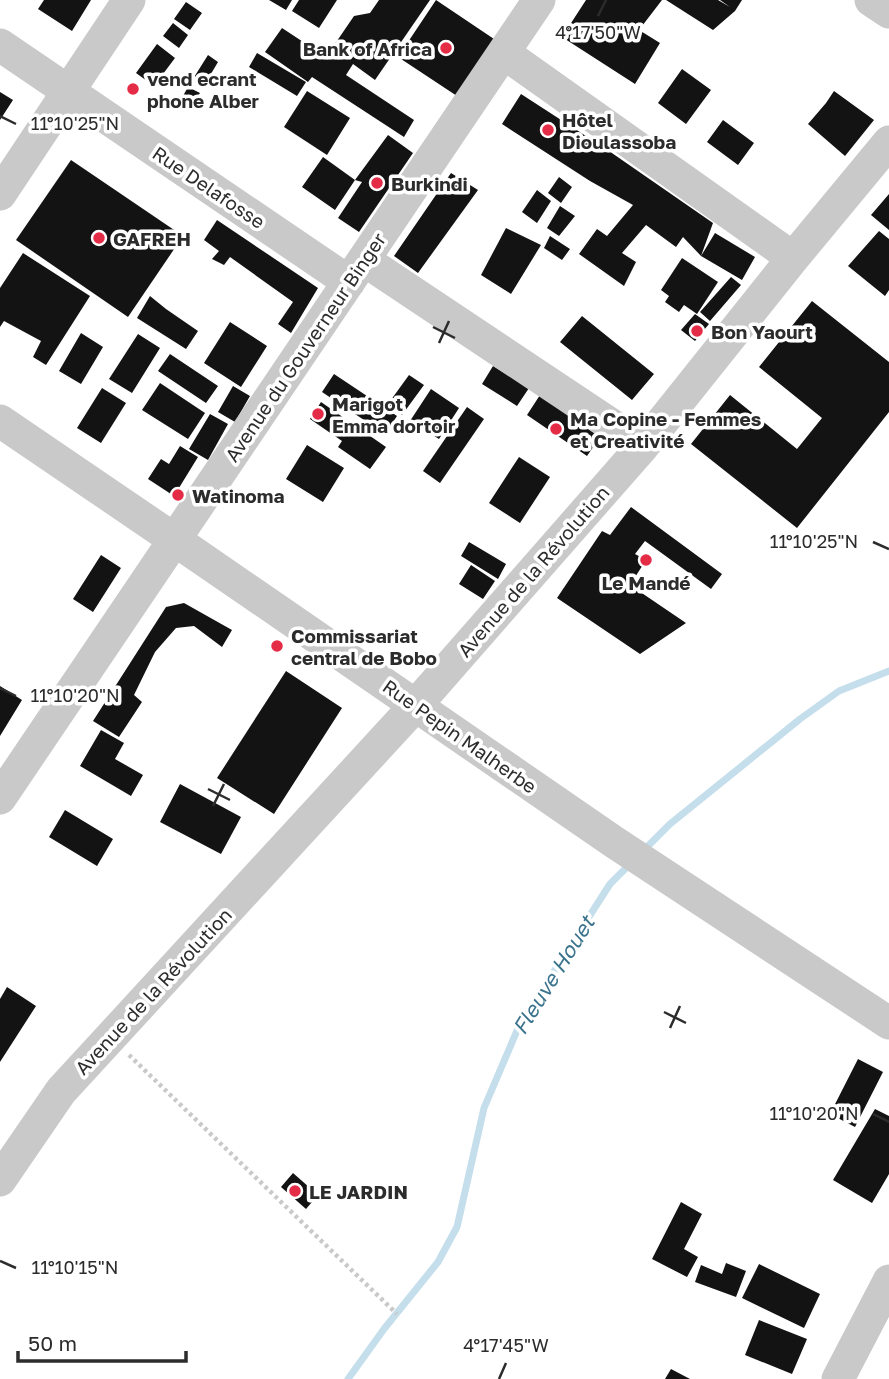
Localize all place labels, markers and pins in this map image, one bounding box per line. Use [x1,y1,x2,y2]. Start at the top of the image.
place label: Bank of Africa [303,37,432,60]
marker: Bank of Africa [438,40,454,56]
place label: vend ecrant phone Alber [147,67,260,112]
marker: vend ecrant phone Alber [125,81,141,97]
place label: Hôtel Dioulassoba [562,108,676,153]
marker: Hôtel Dioulassoba [540,122,556,138]
place label: Burkindi [391,172,468,195]
marker: Burkindi [369,175,385,191]
place label: GAFREH [113,227,191,250]
marker: GAFREH [91,230,107,246]
place label: Bon Yaourt [711,320,813,343]
marker: Bon Yaourt [689,323,705,339]
place label: Marigot Emma dortoir [332,392,456,437]
marker: Marigot Emma dortoir [310,406,326,422]
place label: Ma Copine - Femmes et Creativité [570,407,762,452]
marker: Ma Copine - Femmes et Creativité [548,421,564,437]
place label: Watinoma [192,484,284,507]
marker: Watinoma [170,487,186,503]
marker: Le Mandé [638,552,654,568]
place label: Le Mandé [601,571,691,594]
place label: Commissariat central de Bobo [291,624,437,669]
marker: Commissariat central de Bobo [269,638,285,654]
place label: LE JARDIN [309,1180,408,1203]
marker: LE JARDIN [287,1183,303,1199]

